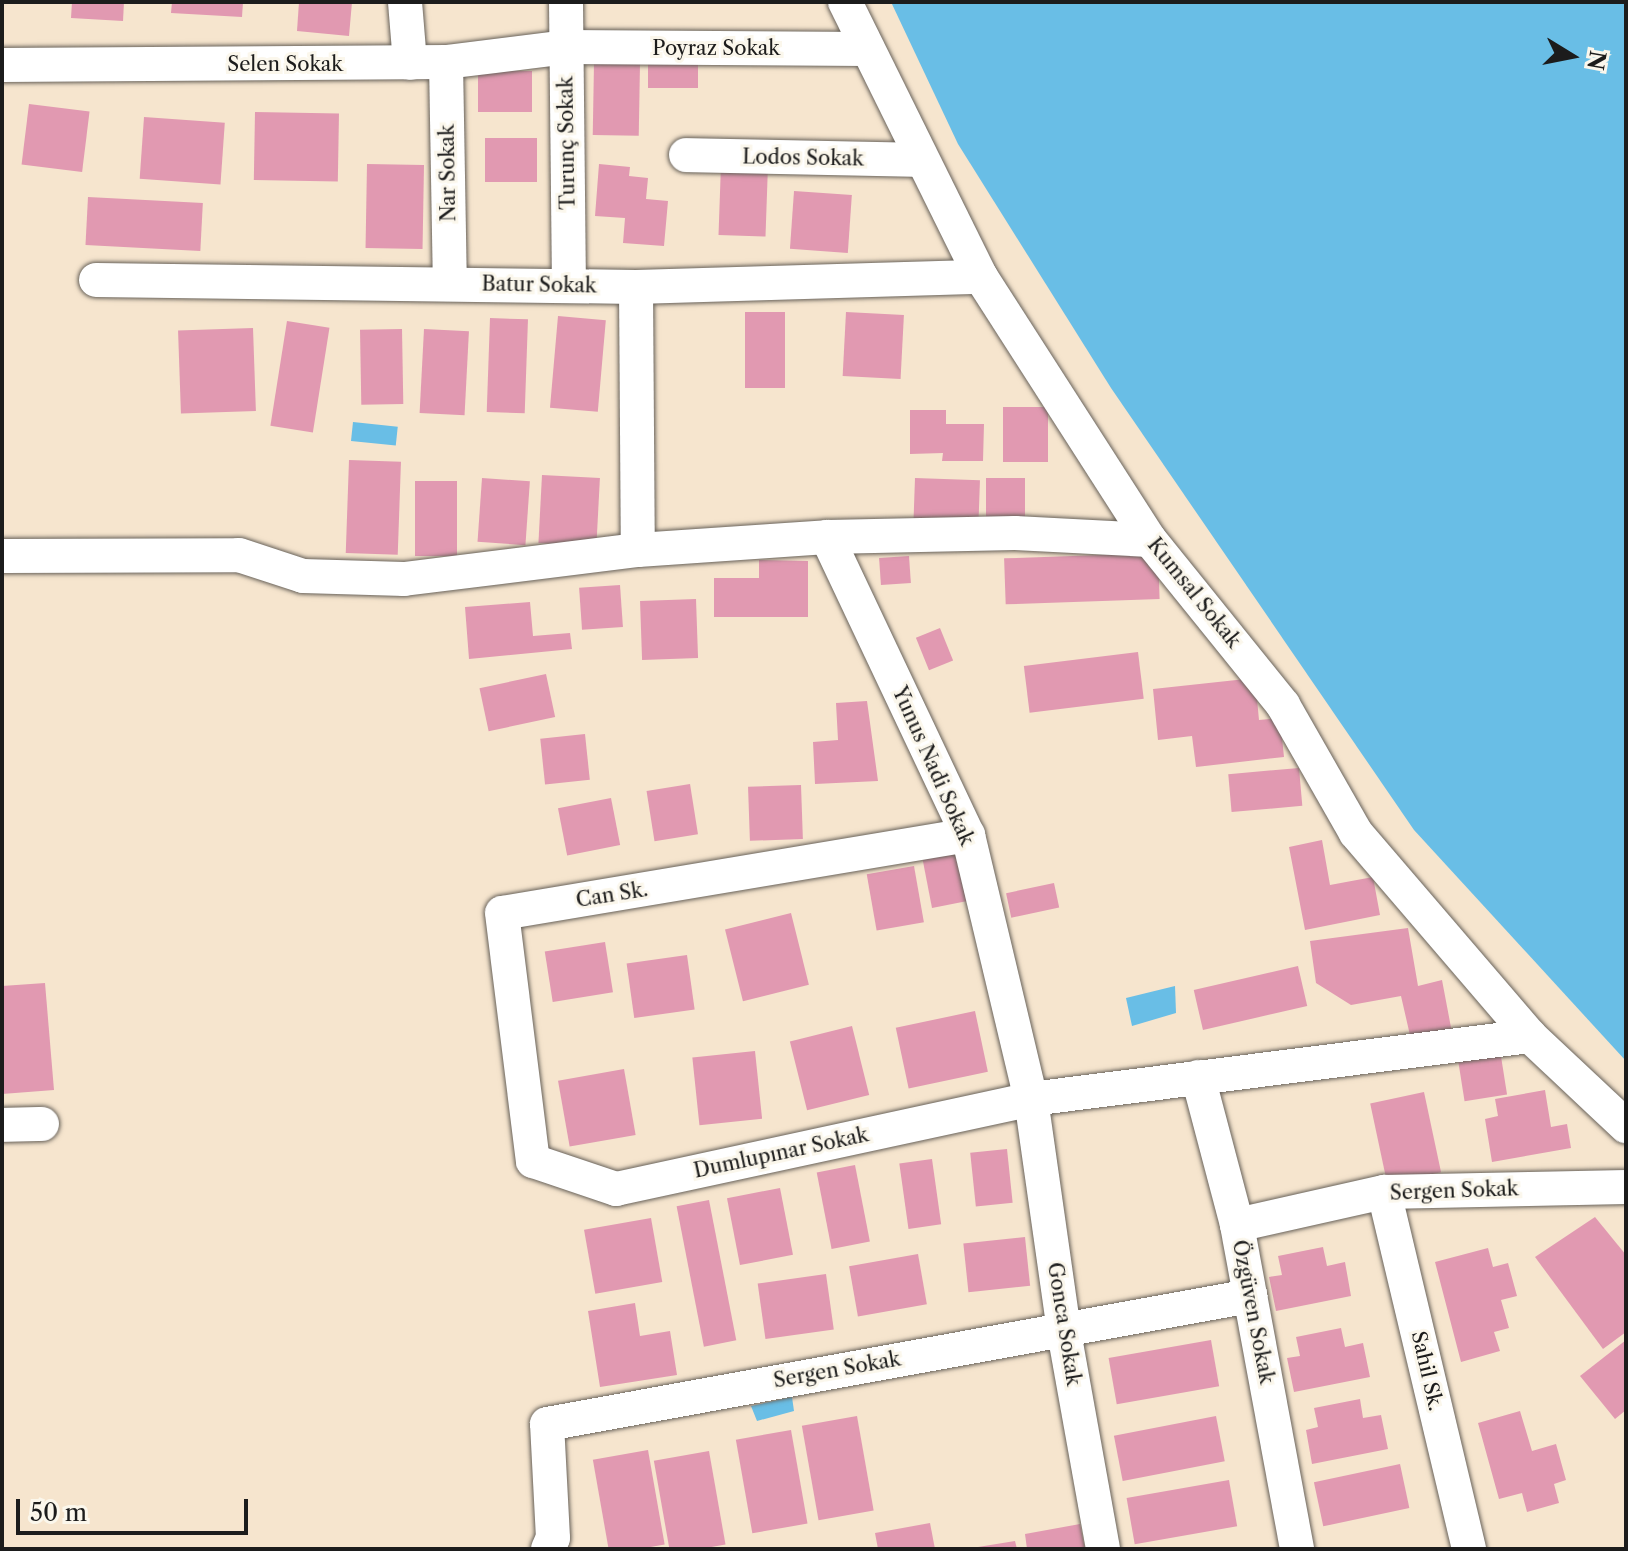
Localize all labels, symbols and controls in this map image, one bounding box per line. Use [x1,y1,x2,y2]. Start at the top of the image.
north arrow [1532,16,1612,96]
street label: Poyraz Sokak [652,36,780,60]
text: N [1581,48,1611,72]
street label: Selen Sokak [227,52,343,76]
street label: Turunç Sokak [554,76,580,210]
street label: Nar Sokak [435,124,461,222]
street label: Lodos Sokak [742,145,864,171]
street label: Batur Sokak [481,272,597,298]
street label: Kumsal Sokak [1142,533,1246,653]
street label: Yunus Nadi Sokak [887,683,979,849]
street label: Can Sk. [574,877,650,913]
street label: Dumlupınar Sokak [691,1123,871,1183]
street label: Sergen Sokak [1389,1177,1519,1205]
street label: Özgüven Sokak [1227,1238,1279,1386]
street label: Gonca Sokak [1042,1261,1086,1387]
street label: Sahil Sk. [1406,1329,1448,1413]
street label: Sergen Sokak [772,1347,902,1393]
scale bar [20,1483,252,1533]
text: 50 m [30,1498,87,1527]

